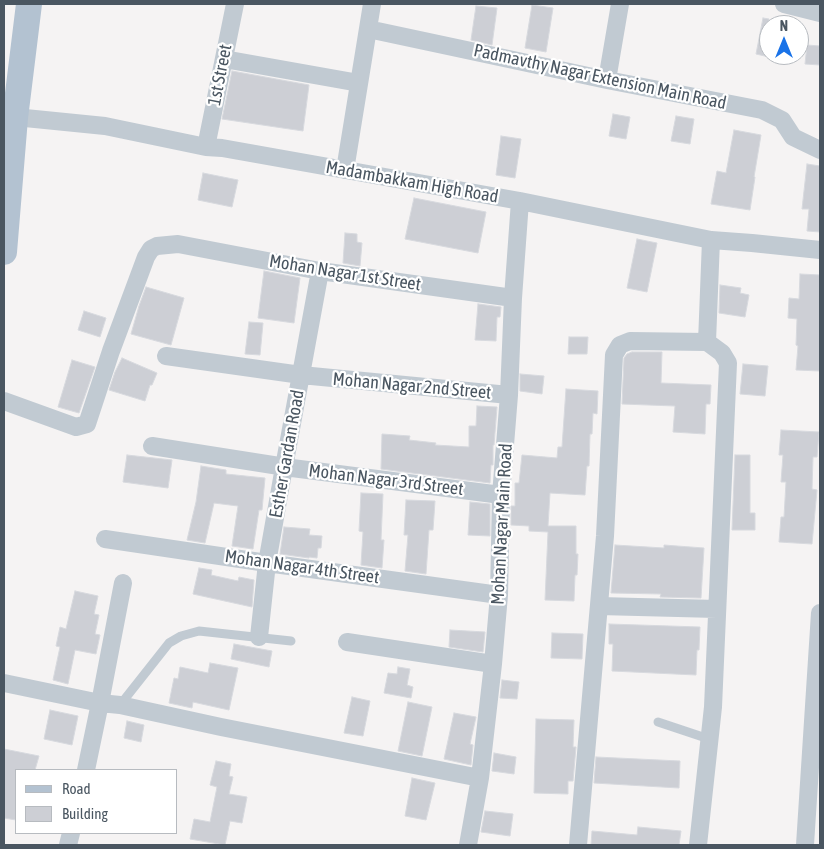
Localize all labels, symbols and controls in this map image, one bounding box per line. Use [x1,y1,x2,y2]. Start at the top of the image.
north arrow [759,15,809,65]
text: N [780,18,788,34]
street label: Padmavthy Nagar Extension Main Road [472,40,728,114]
street label: 1st Street [203,43,237,107]
street label: Madambakkam High Road [324,156,500,208]
street label: Mohan Nagar 1st Street [268,250,422,296]
street label: Mohan Nagar 2nd Street [332,368,492,404]
street label: Esther Gardan Road [265,388,309,520]
street label: Mohan Nagar Main Road [487,443,517,605]
street label: Mohan Nagar 3rd Street [307,460,465,500]
street label: Mohan Nagar 4th Street [223,545,381,589]
legend [15,769,178,834]
text: Road [62,780,91,797]
text: Building [62,805,108,822]

